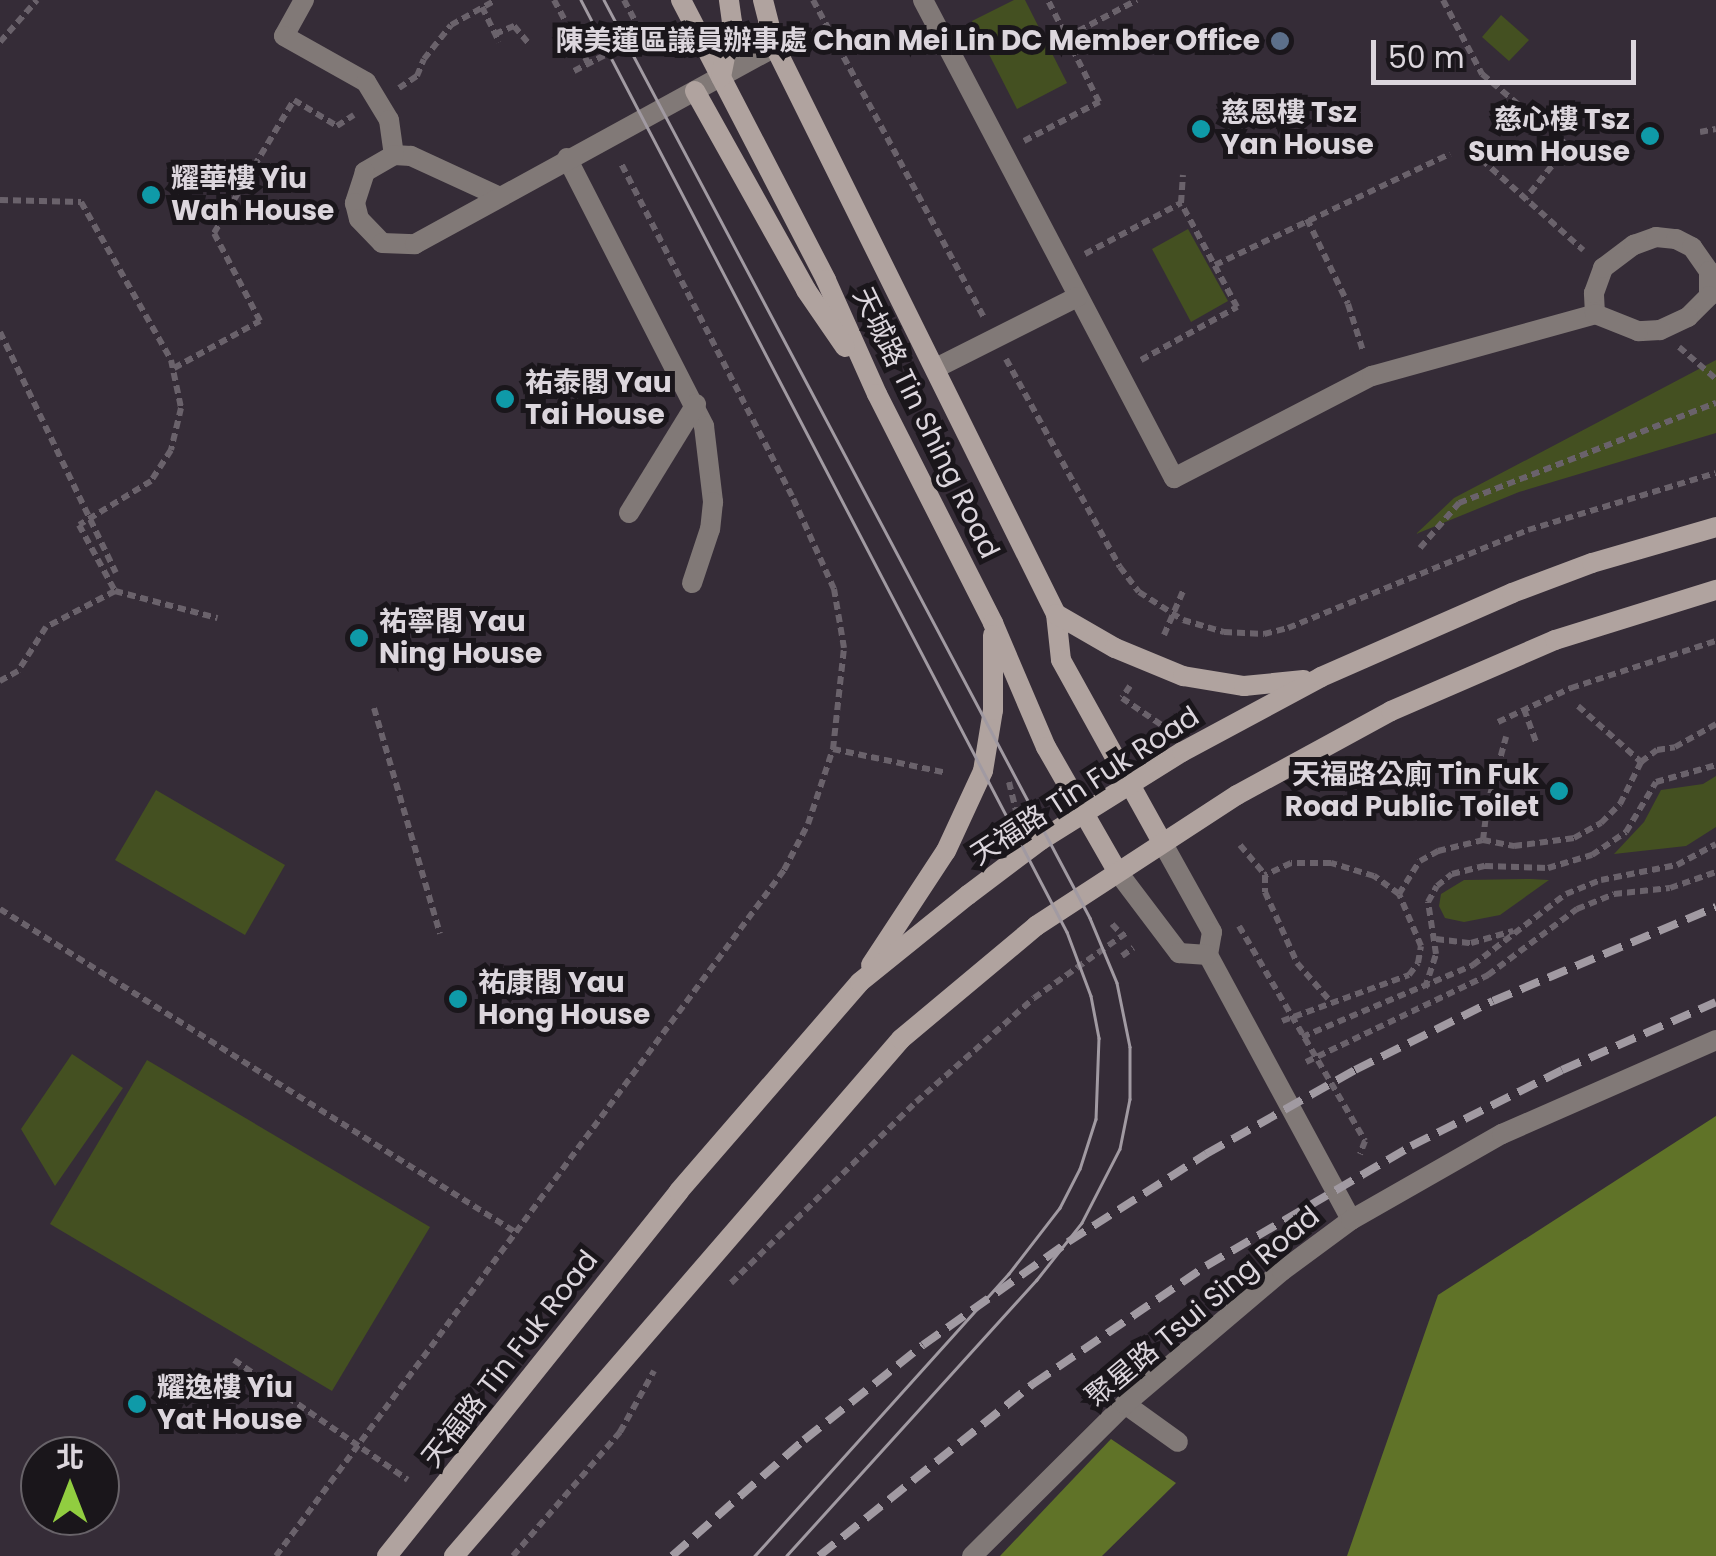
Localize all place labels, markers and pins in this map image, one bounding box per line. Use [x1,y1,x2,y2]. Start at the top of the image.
place label: 陳美蓮區議員辦事處 Chan Mei Lin DC Member Office [555,24,1260,58]
marker: 陳美蓮區議員辦事處 Chan Mei Lin DC Member Office [1269,30,1291,52]
place label: 慈恩樓 Tsz Yan House [1221,96,1374,162]
place label: 慈心樓 Tsz Sum House [1468,103,1630,169]
marker: 慈恩樓 Tsz Yan House [1190,118,1212,140]
marker: 慈心樓 Tsz Sum House [1639,125,1661,147]
place label: 耀華樓 Yiu Wah House [171,162,334,228]
marker: 耀華樓 Yiu Wah House [140,184,162,206]
place label: 祐泰閣 Yau Tai House [525,366,672,432]
marker: 祐泰閣 Yau Tai House [494,388,516,410]
place label: 祐寧閣 Yau Ning House [379,605,542,671]
marker: 祐寧閣 Yau Ning House [348,627,370,649]
place label: 天福路公廁 Tin Fuk Road Public Toilet [1285,758,1539,824]
marker: 天福路公廁 Tin Fuk Road Public Toilet [1548,780,1570,802]
place label: 祐康閣 Yau Hong House [478,966,650,1032]
marker: 祐康閣 Yau Hong House [447,988,469,1010]
place label: 耀逸樓 Yiu Yat House [157,1371,302,1437]
marker: 耀逸樓 Yiu Yat House [126,1393,148,1415]

